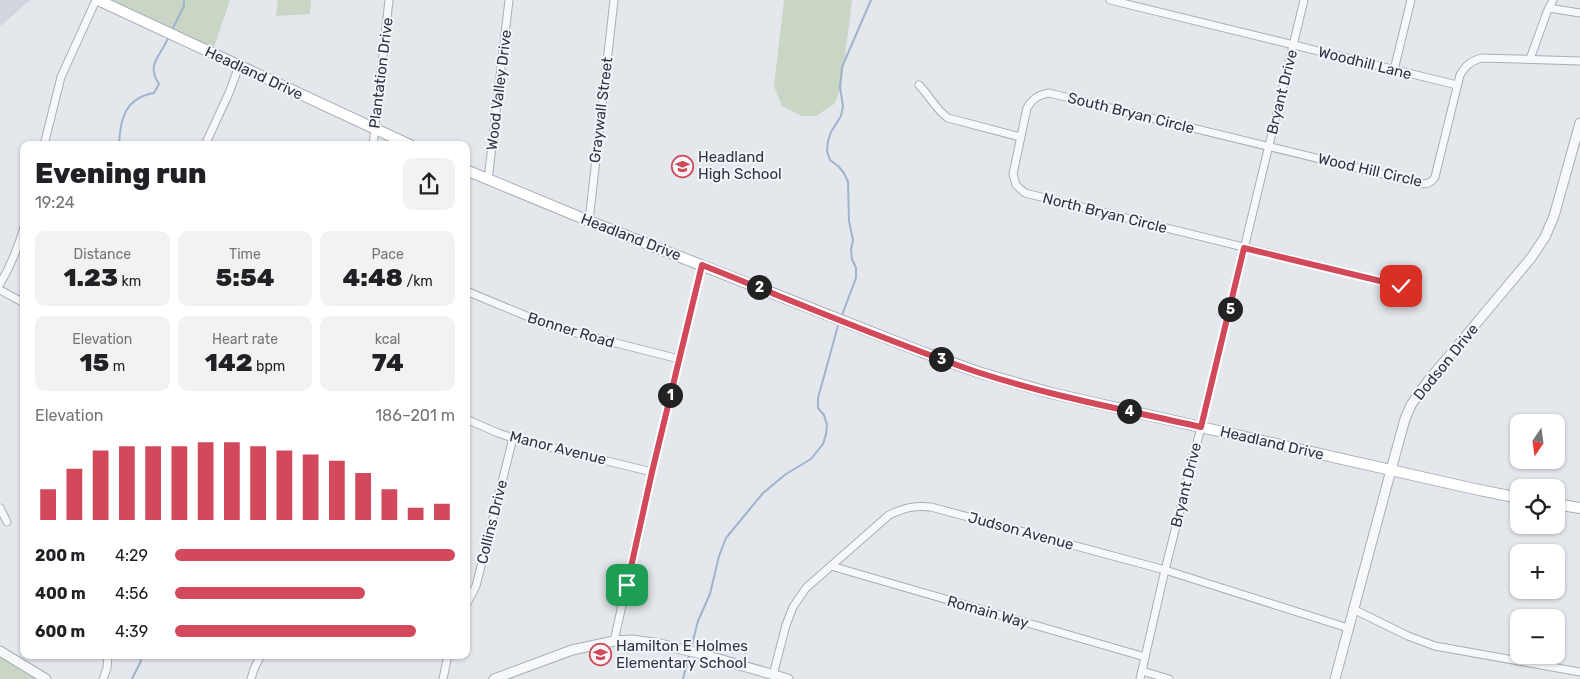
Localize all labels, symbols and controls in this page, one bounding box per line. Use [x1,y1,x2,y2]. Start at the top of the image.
street label: Plantation Drive [365,17,397,129]
street label: Wood Valley Drive [483,29,515,151]
street label: Headland Drive [202,42,306,104]
street label: Woodhill Lane [1316,43,1414,83]
street label: Bryant Drive [1263,48,1301,136]
street label: Graywall Street [586,56,616,164]
street label: South Bryan Circle [1066,89,1196,137]
place label: Headland High School [698,148,782,183]
street label: Wood Hill Circle [1316,149,1424,191]
school or university icon: Headland High School [670,154,694,178]
text: Evening run [35,157,206,190]
button: share [403,158,455,210]
street label: North Bryan Circle [1041,189,1169,237]
text: 19:24 [35,193,75,212]
street label: Headland Drive [578,210,684,264]
text: Distance [74,246,131,263]
text: Time [229,246,261,263]
text: Pace [372,246,404,263]
text: 1.23 [63,263,118,292]
text: 5:54 [216,263,274,292]
text: 4:48 [342,263,403,292]
pin [1380,265,1422,307]
icon: check [1387,272,1415,300]
text: km [118,273,141,290]
text: /km [403,273,433,290]
pin: 2 [746,274,772,300]
text: 2 [755,279,764,296]
pin: 5 [1218,296,1242,322]
text: 5 [1226,301,1235,318]
street label: Bonner Road [525,308,617,352]
street label: Dodson Drive [1410,320,1482,404]
text: Elevation [72,331,132,348]
text: Heart rate [212,331,278,348]
text: kcal [375,331,401,348]
pin: 3 [928,346,954,372]
text: 15 [79,348,109,377]
text: 142 [205,348,253,377]
text: 74 [372,348,404,377]
text: 3 [937,351,946,368]
text: m [109,358,125,375]
text: bpm [253,358,285,375]
pin: 1 [658,382,682,408]
text: 1 [667,387,674,404]
pin: 4 [1116,398,1142,424]
text: 4 [1125,403,1134,420]
text: Elevation [35,406,104,425]
text: 186–201 m [375,406,455,425]
north arrow [1510,414,1565,469]
map controls [1510,414,1565,664]
street label: Headland Drive [1218,422,1326,464]
street label: Manor Avenue [508,427,608,469]
street label: Bryant Drive [1167,441,1205,529]
street label: Collins Drive [473,478,511,566]
button: locate [1510,479,1565,534]
street label: Judson Avenue [966,508,1076,554]
button: + [1510,544,1565,599]
text: 200 m [35,546,85,565]
text: 4:29 [115,546,148,565]
pin [606,564,648,606]
icon: arrive [613,571,641,599]
text: 400 m [35,584,86,603]
text: 4:56 [115,584,148,603]
street label: Romain Way [945,592,1031,632]
button: − [1510,609,1565,664]
text: 600 m [35,622,85,641]
text: 4:39 [115,622,148,641]
place label: Hamilton E Holmes Elementary School [616,637,748,672]
school or university icon: Hamilton E Holmes Elementary School [588,643,612,667]

